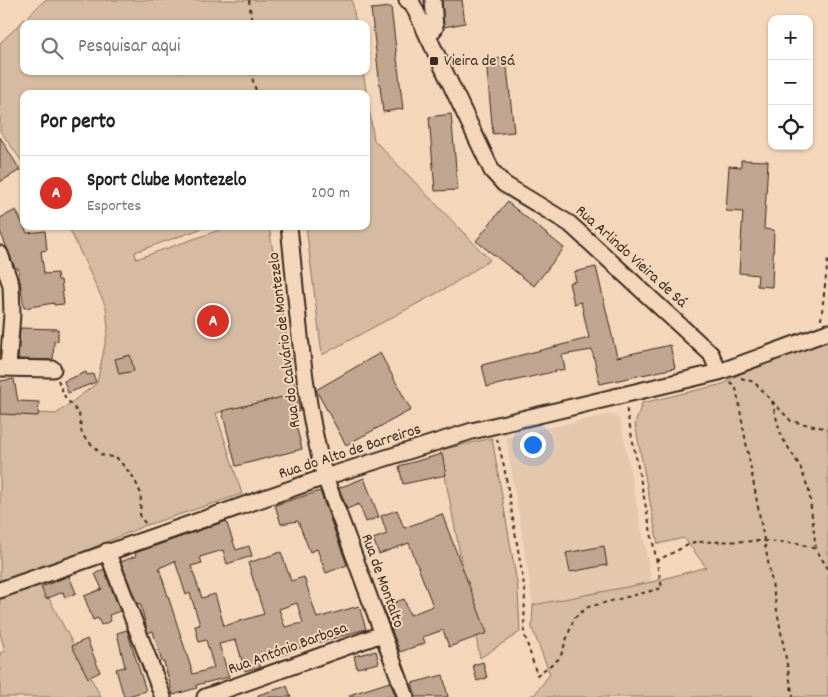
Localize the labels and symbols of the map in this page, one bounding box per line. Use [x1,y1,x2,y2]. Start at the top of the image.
place label: Vieira de Sá [444,50,515,73]
marker: Vieira de Sá [428,55,440,67]
street label: Rua Arlindo Vieira de Sá [570,200,692,314]
street label: Rua do Calvário de Montezelo [263,251,307,429]
pin: A [197,302,229,340]
street label: Rua do Alto de Barreiros [276,418,424,486]
your location [520,432,546,458]
street label: Rua de Montalto [354,531,410,631]
street label: Rua António Barbosa [225,617,351,681]

